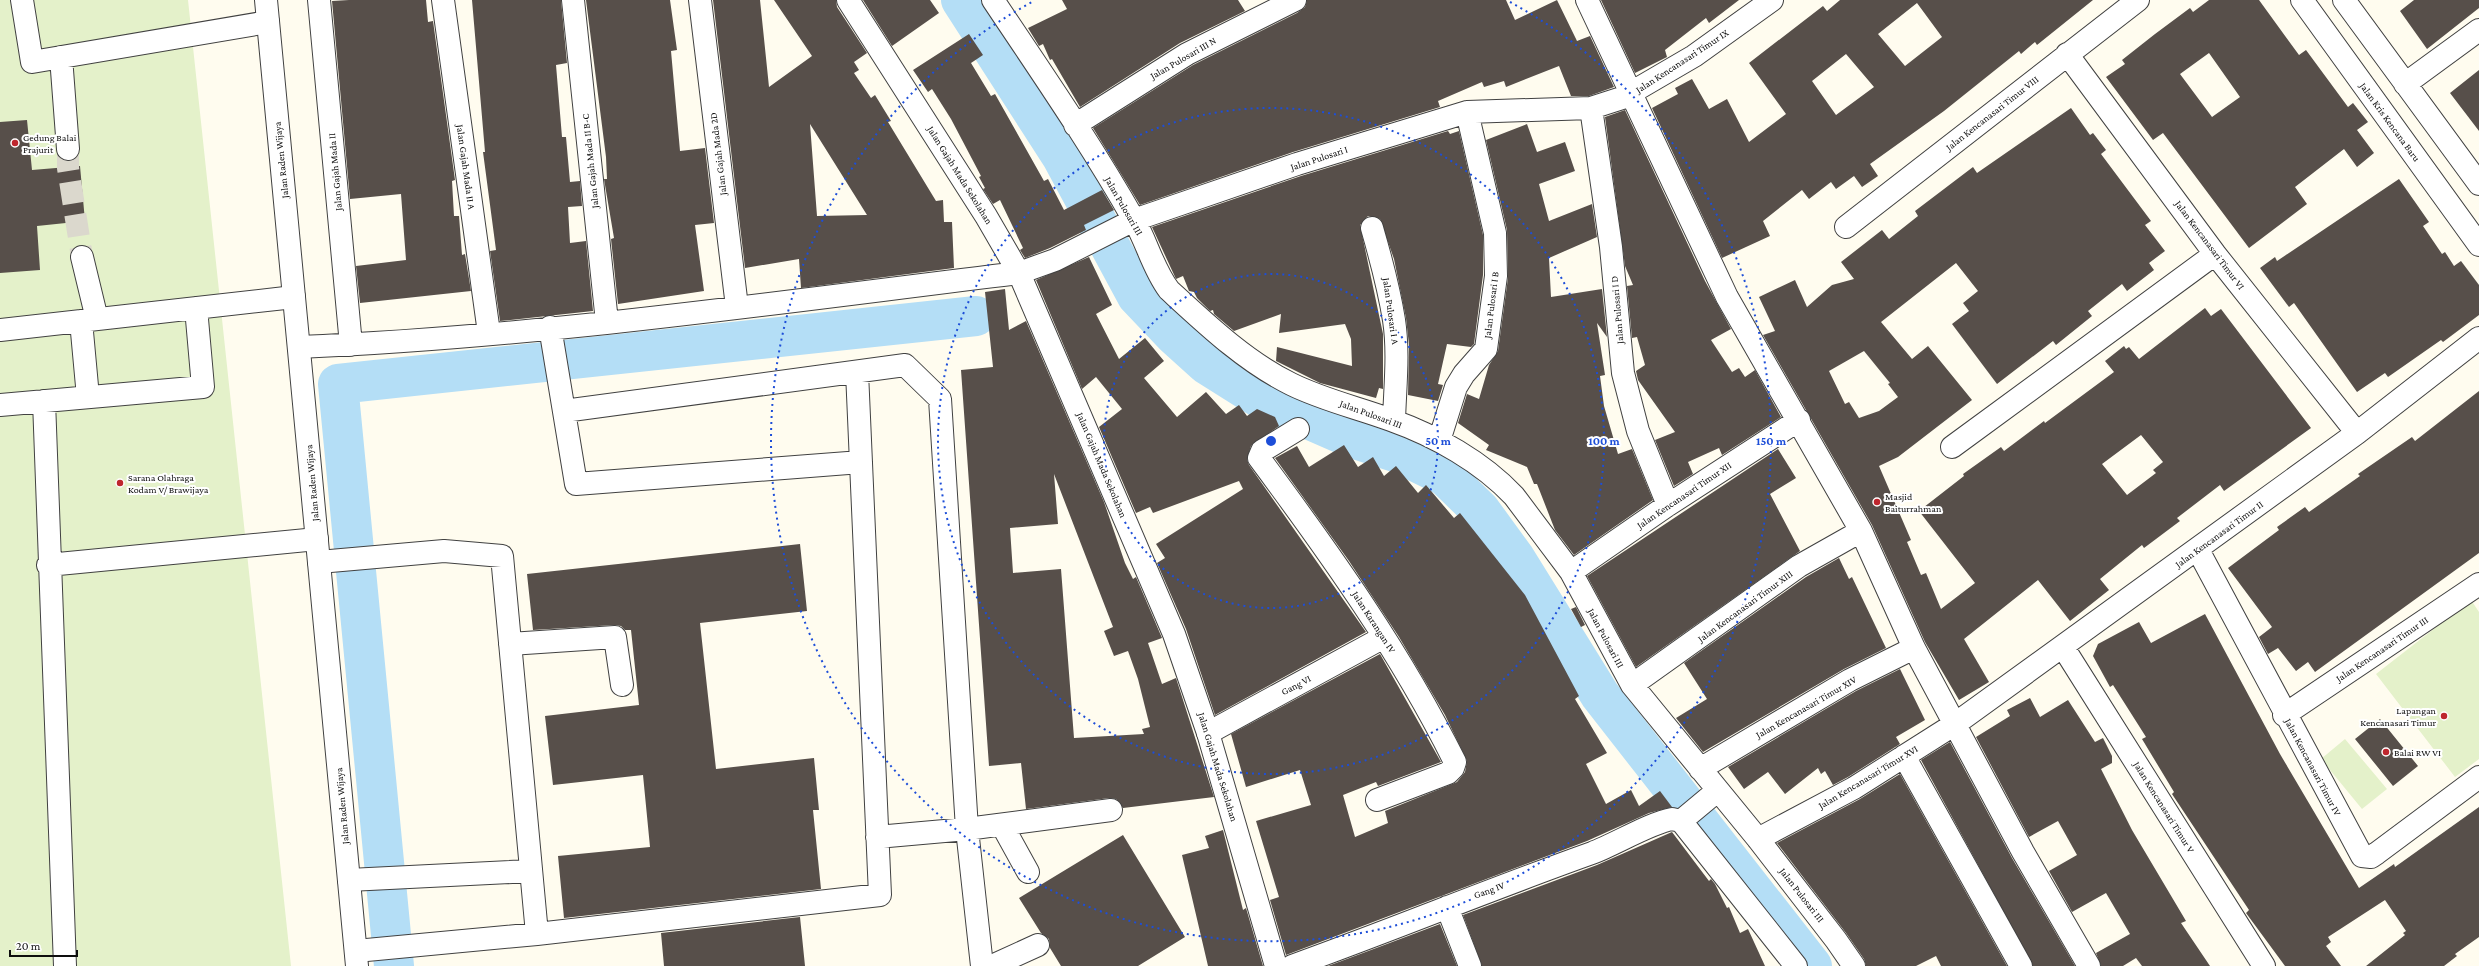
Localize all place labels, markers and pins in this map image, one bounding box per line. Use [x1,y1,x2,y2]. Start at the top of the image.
place label: Gedung Balai Prajurit [23,132,77,156]
marker: Gedung Balai Prajurit [10,138,20,148]
centre of rings [1264,434,1278,448]
place label: Sarana Olahraga Kodam V/ Brawijaya [128,472,209,496]
marker: Sarana Olahraga Kodam V/ Brawijaya [115,478,125,488]
place label: Masjid Baiturrahman [1885,491,1942,514]
marker: Masjid Baiturrahman [1872,497,1882,507]
place label: Lapangan Kencanasari Timur [2360,705,2437,728]
marker: Lapangan Kencanasari Timur [2439,711,2449,721]
marker: Balai RW VI [2381,747,2391,757]
place label: Balai RW VI [2394,747,2441,758]

